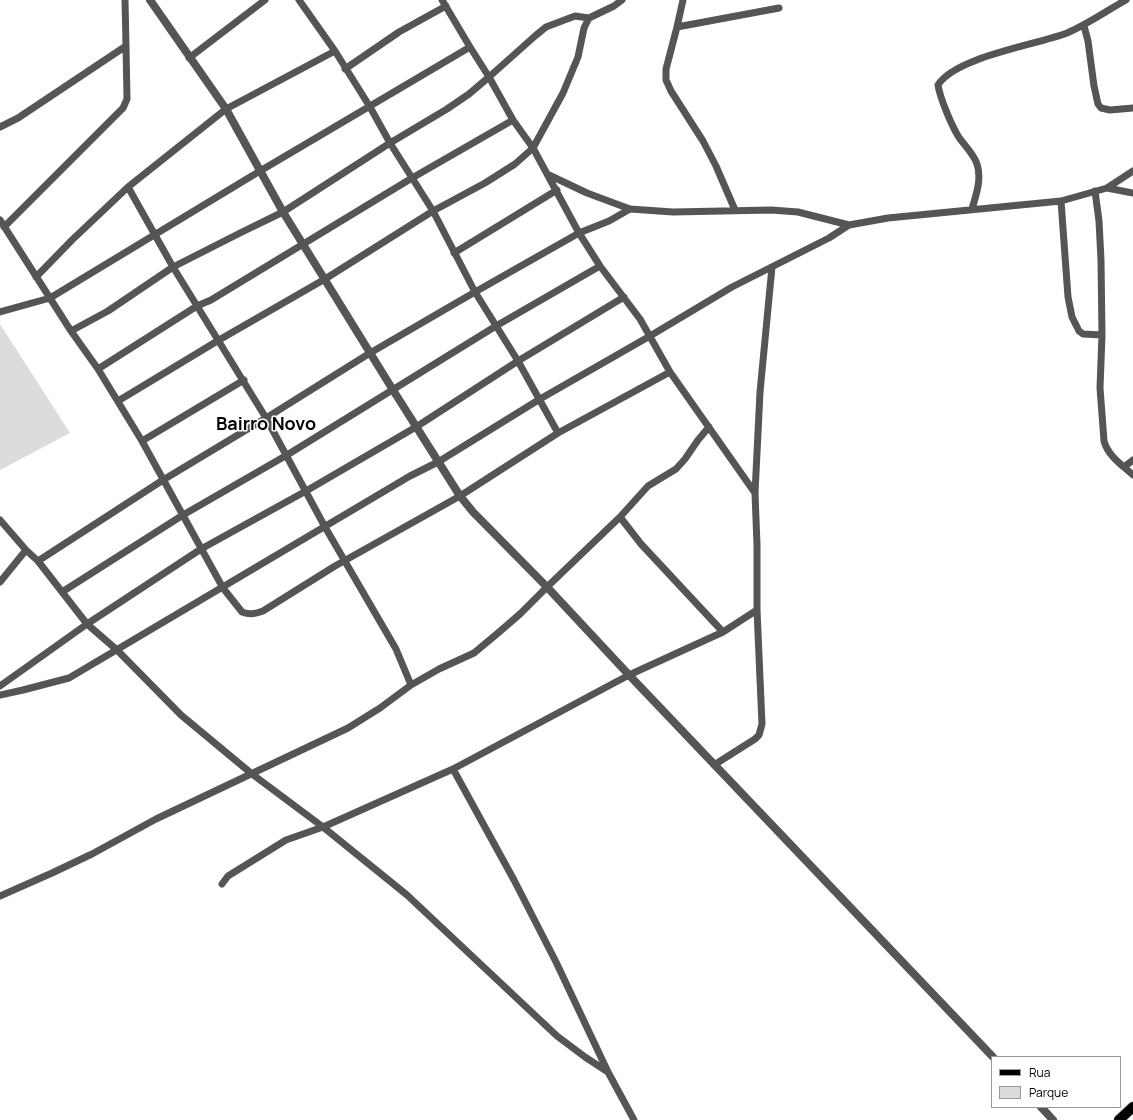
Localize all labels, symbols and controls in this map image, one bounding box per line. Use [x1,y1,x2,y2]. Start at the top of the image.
district label: Bairro Novo [216,414,316,436]
legend [991,1056,1121,1108]
text: Rua [1029,1064,1050,1081]
text: Parque [1029,1084,1068,1101]

